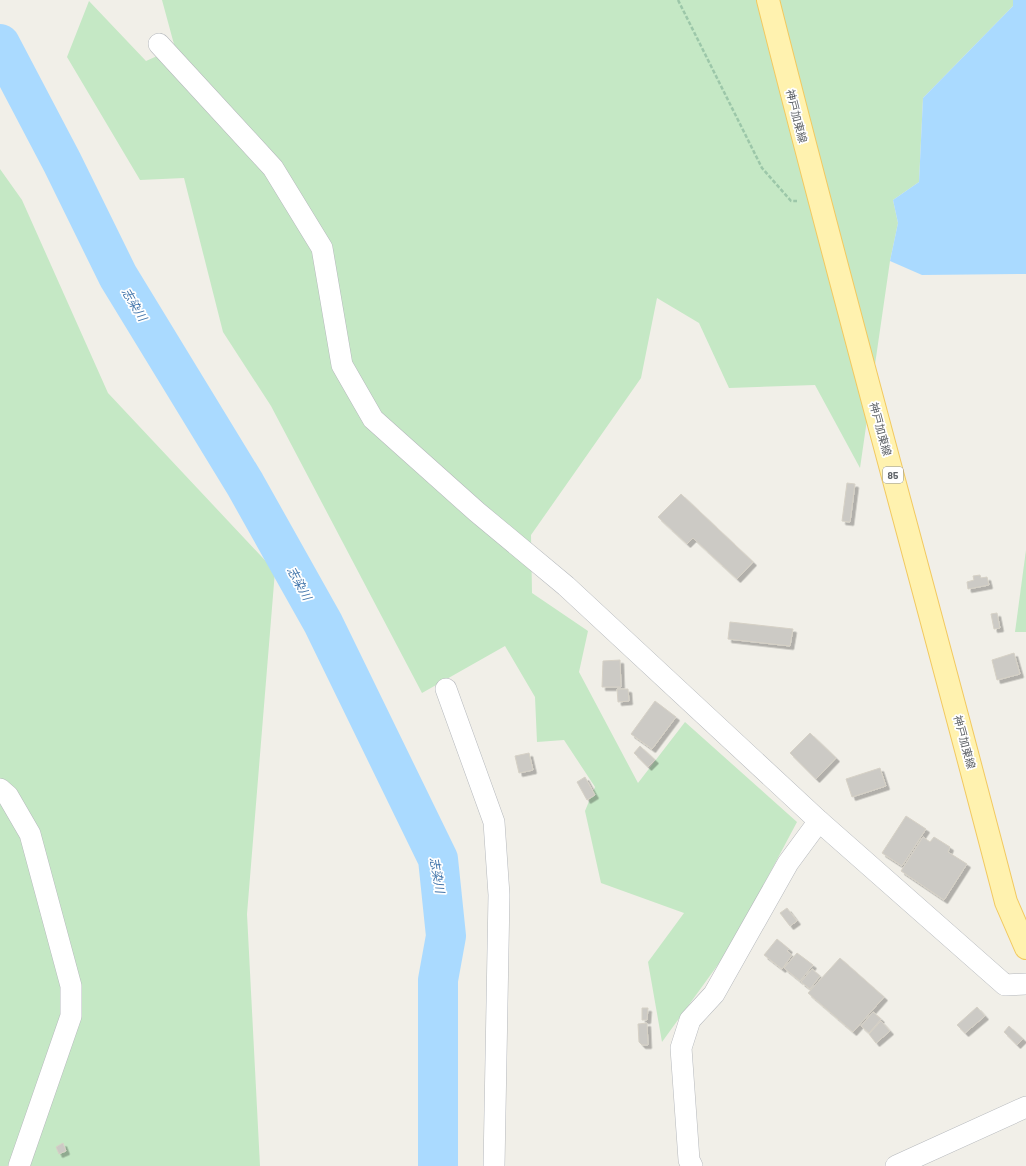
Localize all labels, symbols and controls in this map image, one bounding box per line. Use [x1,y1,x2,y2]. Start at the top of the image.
street label: 神戸加東線 [784,88,810,144]
water label: 志染川 [120,285,151,325]
street label: 神戸加東線 [868,401,894,457]
road number: 85 [883,467,903,483]
water label: 志染川 [285,564,316,604]
street label: 神戸加東線 [952,714,978,770]
water label: 志染川 [428,856,448,896]

